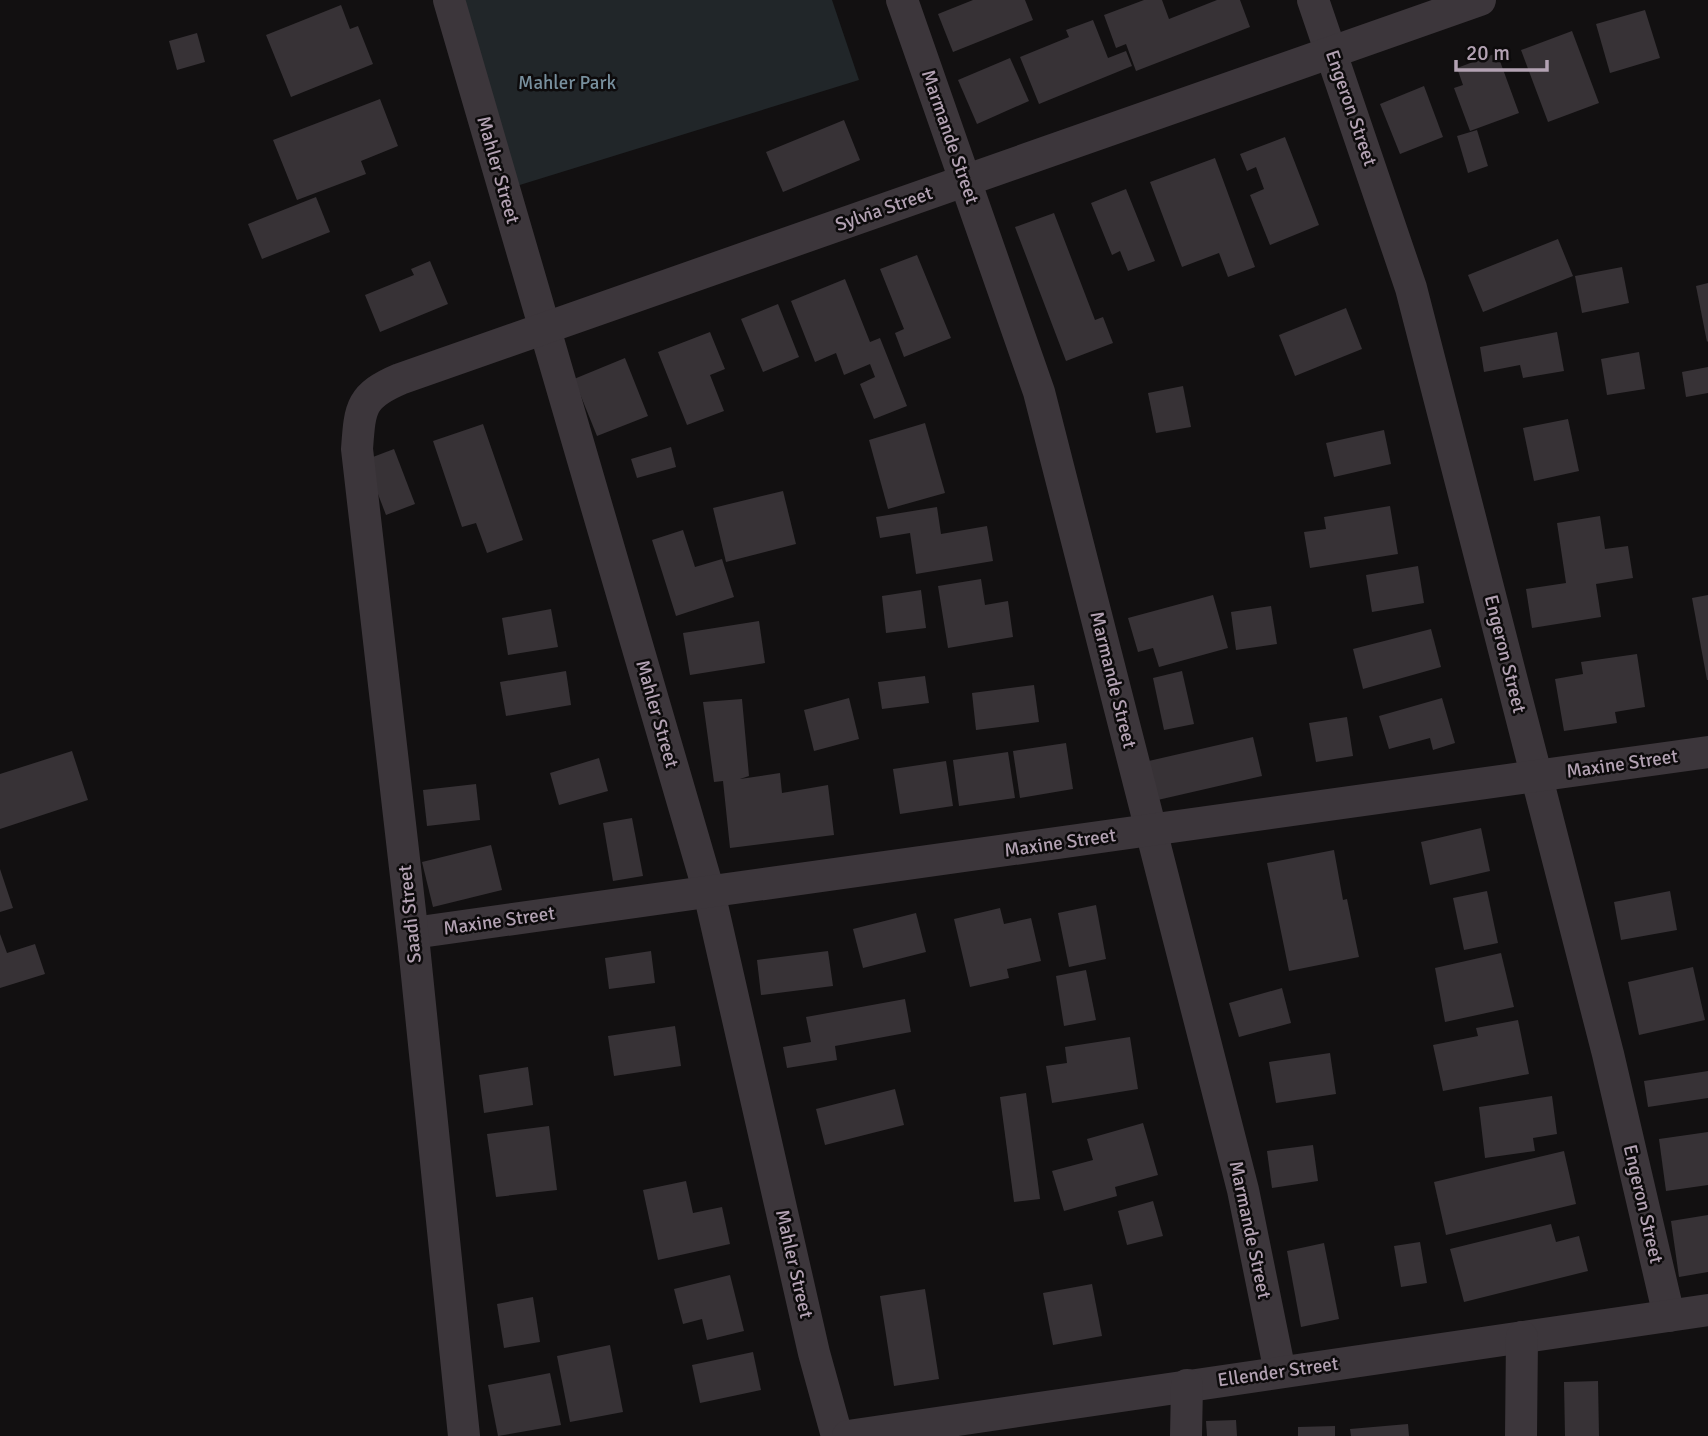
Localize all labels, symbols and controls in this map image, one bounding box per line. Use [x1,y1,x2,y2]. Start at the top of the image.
scale bar [1456,28,1547,72]
text: 20 m [1466,40,1510,66]
street label: Engeron Street [1320,47,1382,170]
street label: Marmande Street [916,67,984,208]
park label: Mahler Park [518,71,616,95]
street label: Mahler Street [471,113,525,227]
street label: Sylvia Street [832,181,936,237]
street label: Engeron Street [1479,592,1531,716]
street label: Marmande Street [1084,609,1142,751]
street label: Mahler Street [630,657,684,771]
street label: Maxine Street [1565,744,1680,784]
street label: Maxine Street [1003,823,1118,863]
street label: Saadi Street [393,863,427,964]
street label: Maxine Street [442,901,557,941]
street label: Engeron Street [1618,1142,1668,1266]
street label: Marmande Street [1224,1159,1276,1301]
street label: Mahler Street [770,1207,818,1321]
street label: Ellender Street [1216,1352,1340,1392]

